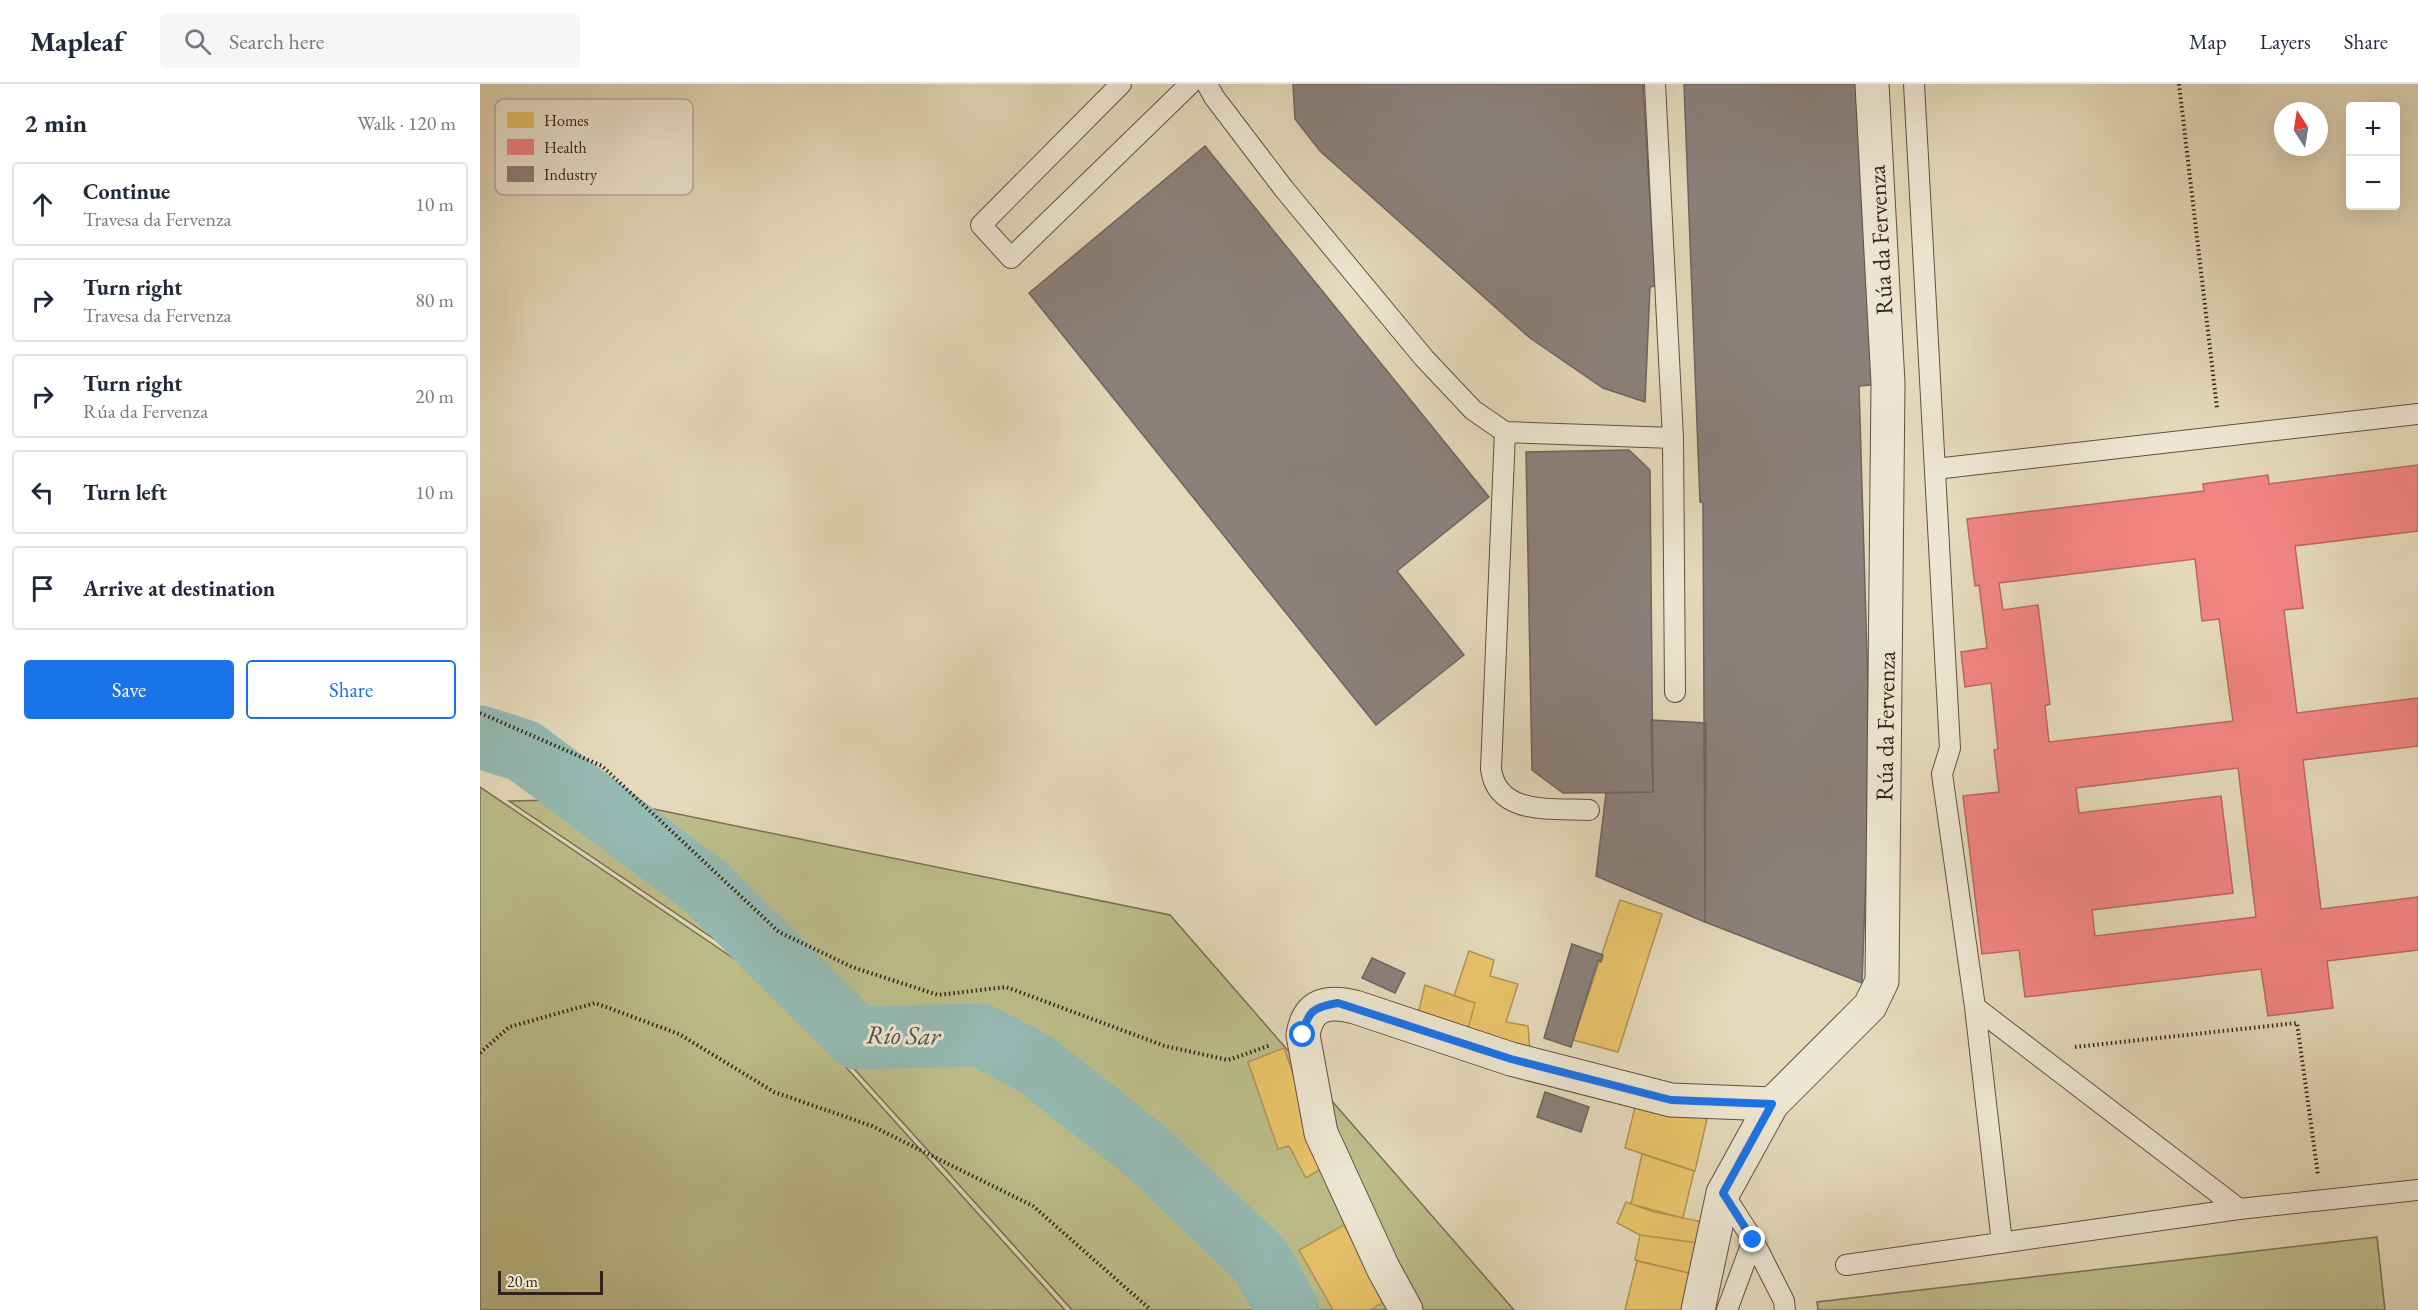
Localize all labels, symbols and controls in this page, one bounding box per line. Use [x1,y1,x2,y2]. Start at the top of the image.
search box [160,14,580,68]
text: Mapleaf [30,23,124,59]
icon: search [181,25,214,58]
text: Search here [229,27,324,56]
text: Map [2189,28,2227,55]
text: Layers [2260,28,2311,55]
text: Share [2344,28,2388,55]
legend [495,99,693,195]
north arrow [2274,102,2328,156]
map controls [2346,102,2400,210]
button: + [2346,102,2400,156]
text: 2 min [24,106,87,140]
text: Walk · 120 m [357,110,456,136]
text: Homes [544,110,589,131]
text: Health [544,137,587,158]
button: − [2346,156,2400,210]
text: Industry [544,164,598,185]
street label: Rúa da Fervenza [1861,164,1899,316]
text: Continue [83,177,170,206]
icon: ahead [26,188,59,221]
text: 10 m [415,191,454,217]
text: Travesa da Fervenza [83,206,232,232]
text: Turn right [83,273,182,302]
icon: right [26,284,59,317]
text: 80 m [415,287,454,313]
text: Travesa da Fervenza [83,302,232,328]
text: Turn right [83,369,182,398]
icon: right [26,380,59,413]
text: 20 m [415,383,454,409]
text: Rúa da Fervenza [83,398,208,424]
icon: left [26,476,59,509]
text: Turn left [83,478,167,507]
text: 10 m [415,479,454,505]
icon: arrive [26,572,59,605]
text: Arrive at destination [83,574,275,603]
street label: Rúa da Fervenza [1868,650,1902,801]
button: Save [24,660,234,719]
button: Share [246,660,456,719]
water label: Río Sar [866,1017,942,1053]
route start [1289,1021,1315,1047]
route end [1739,1226,1765,1252]
scale bar [498,1268,603,1296]
text: 20 m [507,1271,538,1292]

